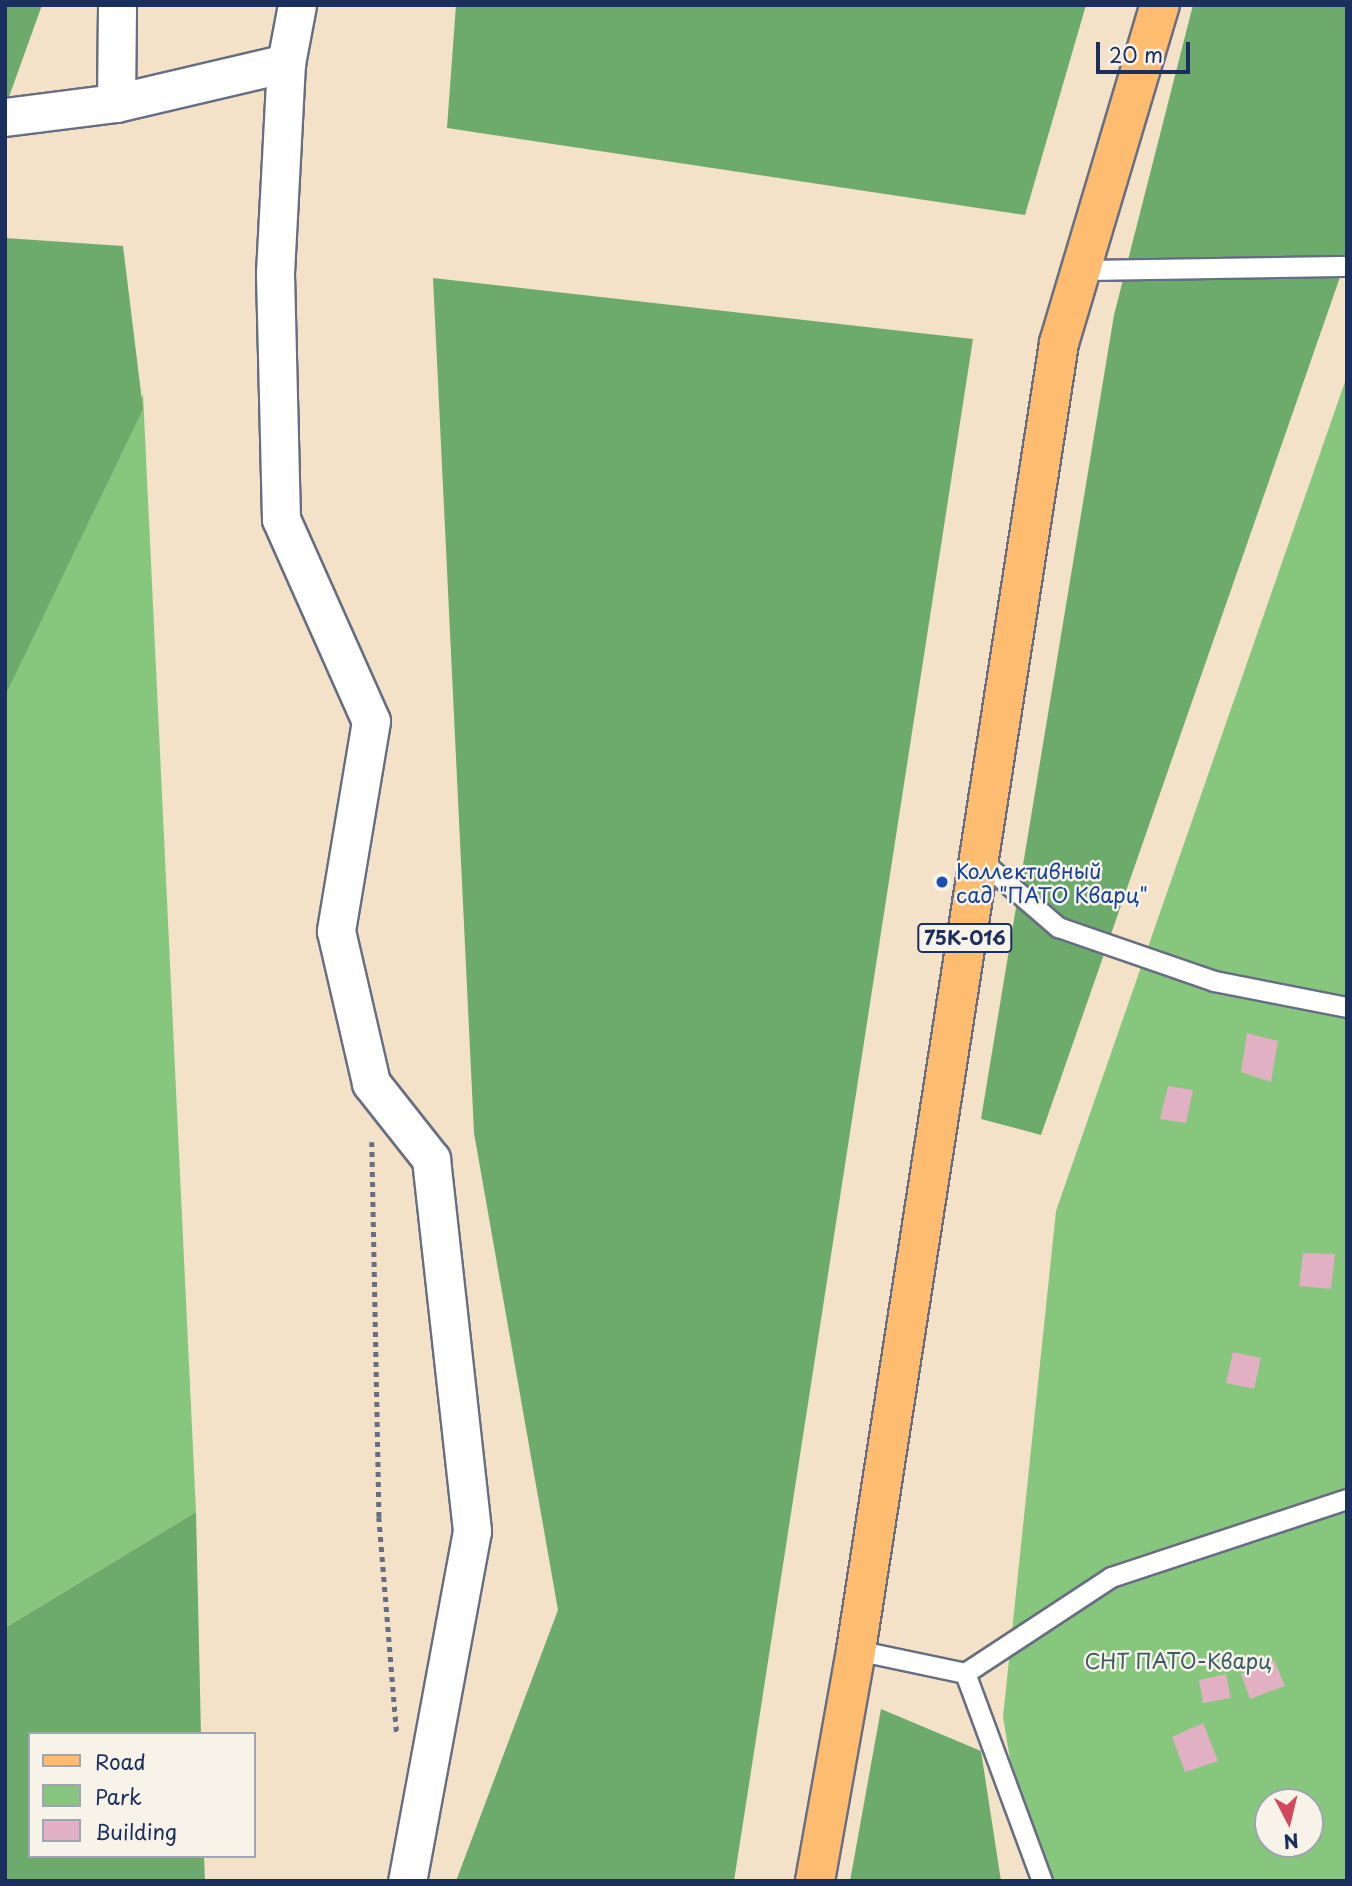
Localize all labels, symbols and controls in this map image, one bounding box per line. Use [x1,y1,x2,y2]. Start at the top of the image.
scale bar [1100,28,1194,72]
text: 20 m [1109,38,1163,70]
place label: Коллективный сад "ПАТО Кварц" [956,857,1149,907]
marker: Коллективный сад "ПАТО Кварц" [934,874,950,890]
road number: 75К-016 [916,922,1014,954]
park label: СНТ ПАТО-Кварц [1083,1647,1273,1673]
legend [28,1732,256,1858]
text: Road [95,1745,146,1777]
text: Park [95,1780,142,1812]
north arrow [1254,1788,1324,1858]
text: Building [95,1815,177,1847]
text: N [1282,1827,1300,1857]

